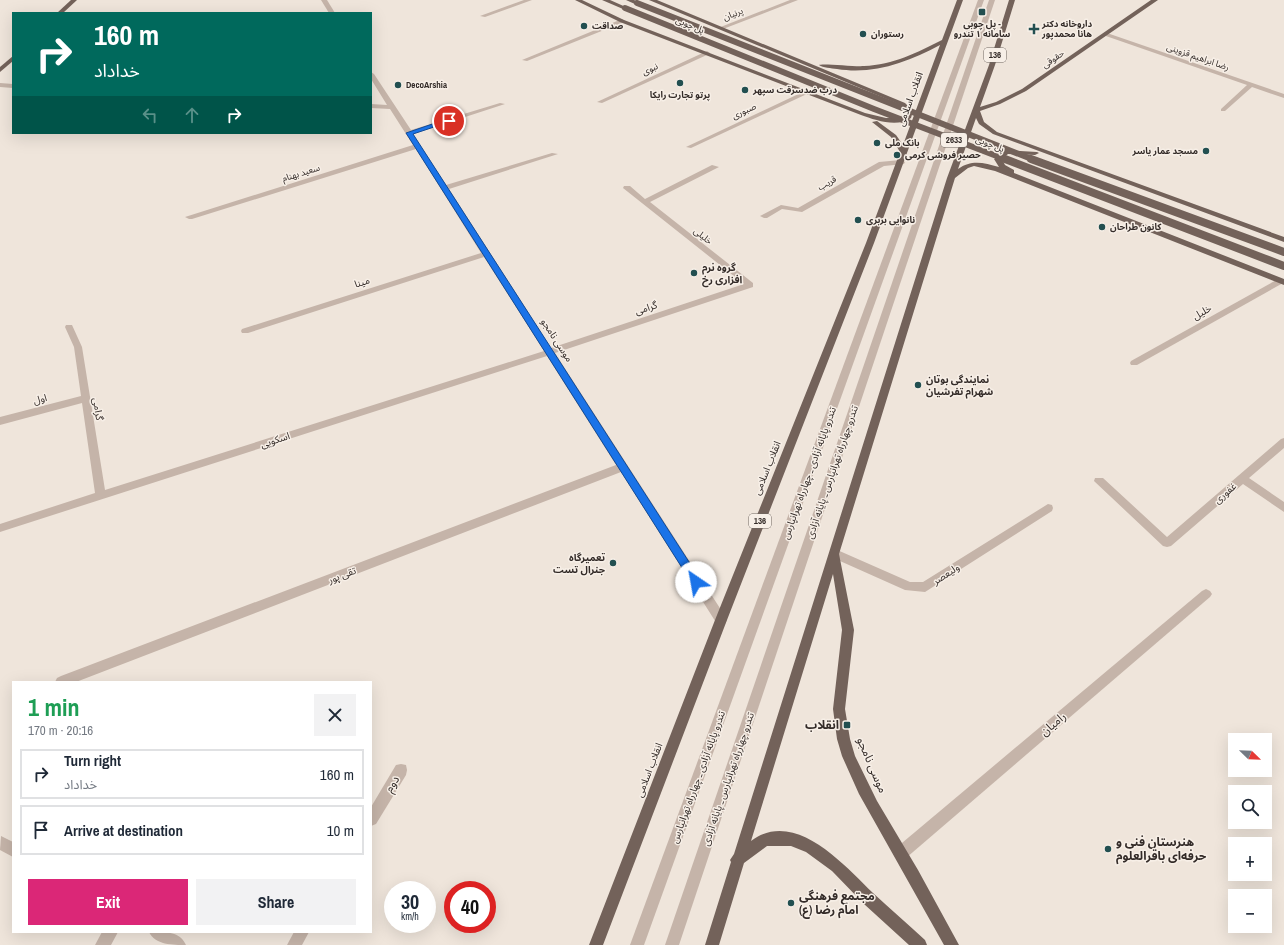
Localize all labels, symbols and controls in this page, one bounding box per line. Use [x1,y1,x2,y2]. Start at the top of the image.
street label: پرنیان [721,5,745,23]
marker: پل چوبی - سامانه ۱ تندرو [977,7,987,17]
street label: پل چوبی [674,14,706,36]
text: 160 m [94,16,159,54]
place label: پل چوبی - سامانه ۱ تندرو [954,18,1011,40]
place label: داروخانه دکتر هانا محمدپور [1041,18,1093,41]
place label: صداقت [592,20,623,32]
marker: صداقت [579,21,589,31]
marker: داروخانه دکتر هانا محمدپور [1029,24,1039,34]
icon: right [28,28,80,80]
place label: رستوران [871,28,904,40]
marker: رستوران [858,29,868,39]
street label: رضا ابراهیم قزوینی [1165,41,1231,74]
street label: حقوقی [1039,47,1067,71]
road number: 136 [984,48,1006,62]
text: خداداد [94,58,140,83]
street label: نبوی [640,60,660,78]
street label: انقلاب اسلامی [894,70,926,128]
marker: پرتو تجارت رایکا [675,78,685,88]
place label: DecoArshia [406,79,448,91]
marker: DecoArshia [393,80,403,90]
place label: درب ضدسرقت سپهر [752,84,837,97]
marker: درب ضدسرقت سپهر [740,85,750,95]
place label: پرتو تجارت رایکا [650,89,710,102]
street label: صبوری [730,100,758,122]
icon: left [139,104,161,126]
icon: ahead [181,104,203,126]
icon: right [223,104,245,126]
pin [432,104,466,138]
icon: arrive [438,110,460,132]
road number: 2633 [941,133,967,147]
street label: پل چوبی [974,133,1006,155]
place label: بانک ملی [885,137,920,149]
marker: بانک ملی [872,138,882,148]
place label: مسجد عمار یاسر [1132,145,1198,157]
marker: مسجد عمار یاسر [1201,146,1211,156]
place label: حصیر فروشی کرمی [905,149,981,161]
marker: حصیر فروشی کرمی [892,150,902,160]
street label: سعید بهنام [281,162,322,185]
street label: قریب [815,173,839,193]
place label: نانوایی بربری [866,214,915,226]
marker: نانوایی بربری [853,215,863,225]
place label: کانون طراحان [1110,221,1162,233]
marker: کانون طراحان [1097,222,1107,232]
street label: خلیلی [691,225,715,247]
place label: گروه نرم افزاری رخ [702,261,743,288]
marker: گروه نرم افزاری رخ [689,268,699,278]
street label: مینا [353,273,371,291]
street label: گرامی [633,298,660,318]
street label: خلیل [1190,301,1214,323]
street label: موسی نامجو [538,316,576,364]
place label: نمایندگی بوتان شهرام تفرشیان [926,373,993,399]
marker: نمایندگی بوتان شهرام تفرشیان [913,380,923,390]
street label: اول [32,391,48,407]
street label: گرامی [90,397,106,422]
street label: تندرو چهارراه تهرانپارس ـ پایانه آزادی [803,404,861,540]
street label: تندرو پایانه آزادی ـ چهارراه تهرانپارس [779,405,839,541]
street label: اسکویی [259,429,291,451]
street label: انقلاب اسلامی [750,439,784,497]
street label: غفوری [1211,480,1239,506]
road number: 136 [749,514,771,528]
place label: تعمیرگاه جنرال تست [553,551,606,576]
marker: تعمیرگاه جنرال تست [608,558,618,568]
position arrow [675,561,717,603]
street label: ولیعصر [929,561,962,588]
street label: تقی پور [325,564,358,587]
text: 1 min [28,691,79,723]
button: close [314,694,356,736]
street label: رامیان [1037,708,1069,740]
street label: تندرو پایانه آزادی ـ چهارراه تهرانپارس [668,709,728,845]
street label: تندرو چهارراه تهرانپارس ـ پایانه آزادی [699,711,757,847]
place label: انقلاب [805,717,839,733]
marker: انقلاب [842,720,852,730]
text: 170 m · 20:16 [28,722,93,739]
north arrow [1228,733,1272,777]
map controls [1228,733,1272,933]
street label: موسی نامجو [853,735,891,795]
street label: انقلاب اسلامی [633,741,665,799]
text: Turn right [64,750,121,771]
icon: right [30,763,52,785]
text: 160 m [320,764,354,785]
street label: دوم [381,772,404,796]
text: خداداد [64,776,97,793]
button: search [1228,785,1272,829]
icon: arrive [30,819,52,841]
text: Arrive at destination [64,820,183,841]
text: 10 m [327,820,354,841]
place label: هنرستان فنی و حرفه‌ای باقرالعلوم [1116,834,1207,865]
button: + [1228,837,1272,881]
marker: هنرستان فنی و حرفه‌ای باقرالعلوم [1103,844,1113,854]
button: Exit [28,879,188,925]
button: Share [196,879,356,925]
speed limit sign: 40 [444,881,496,933]
text: 30 [401,888,419,915]
place label: مجتمع فرهنگی امام رضا (ع) [799,888,875,919]
button: − [1228,889,1272,933]
marker: مجتمع فرهنگی امام رضا (ع) [786,898,796,908]
text: km/h [401,910,419,923]

